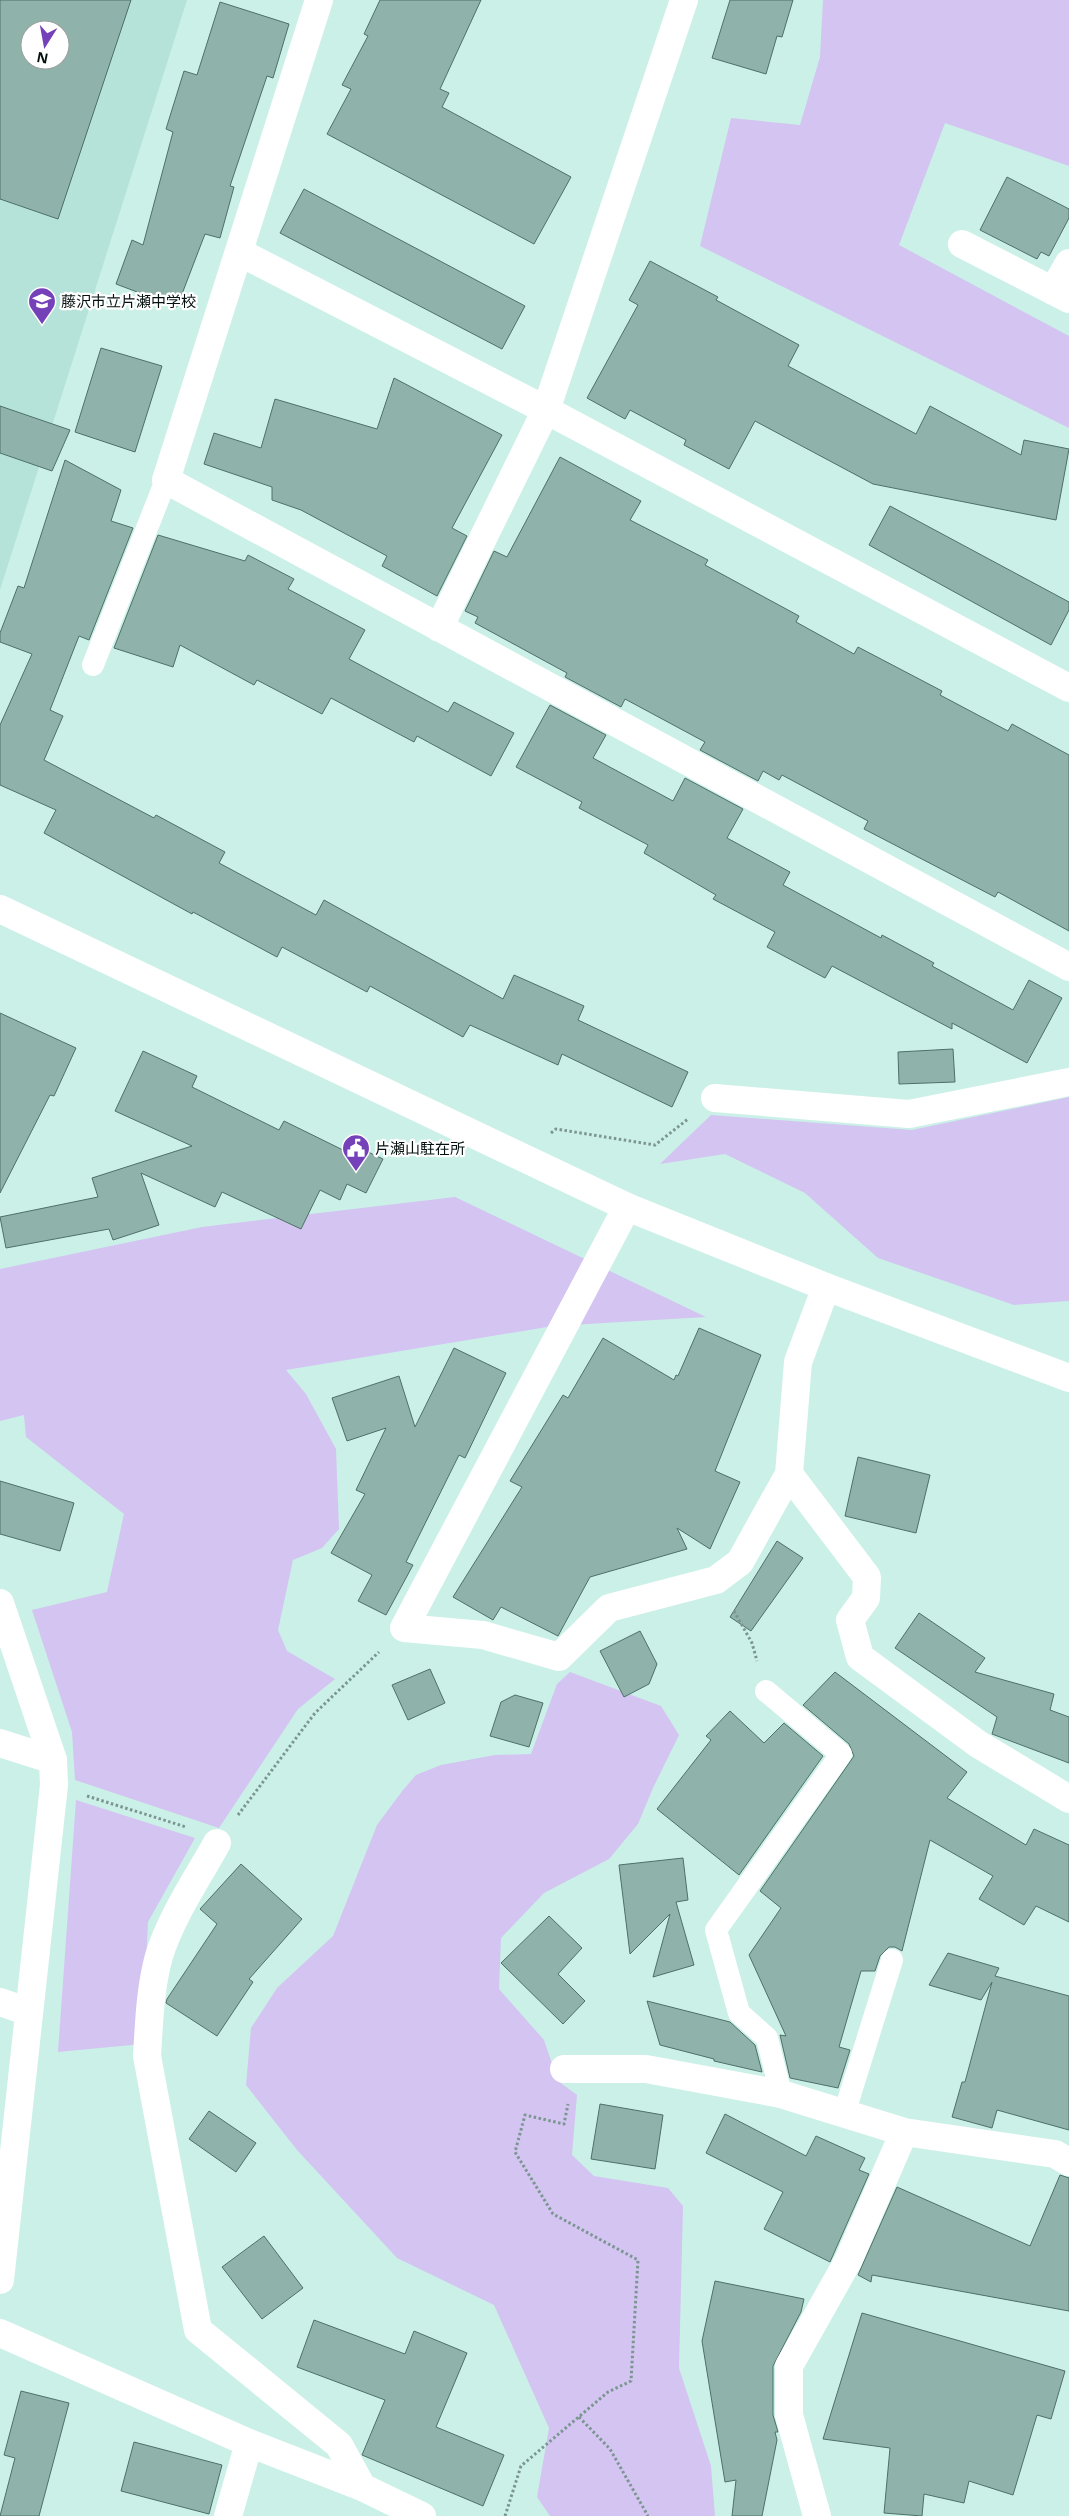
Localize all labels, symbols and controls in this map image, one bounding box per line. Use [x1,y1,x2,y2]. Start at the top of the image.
north arrow [20,20,70,70]
text: N [35,48,50,69]
school or university icon: 藤沢市立片瀬中学校 [27,286,57,325]
place label: 藤沢市立片瀬中学校 [61,291,196,311]
public building icon: 片瀬山駐在所 [341,1133,371,1172]
place label: 片瀬山駐在所 [375,1138,465,1158]

